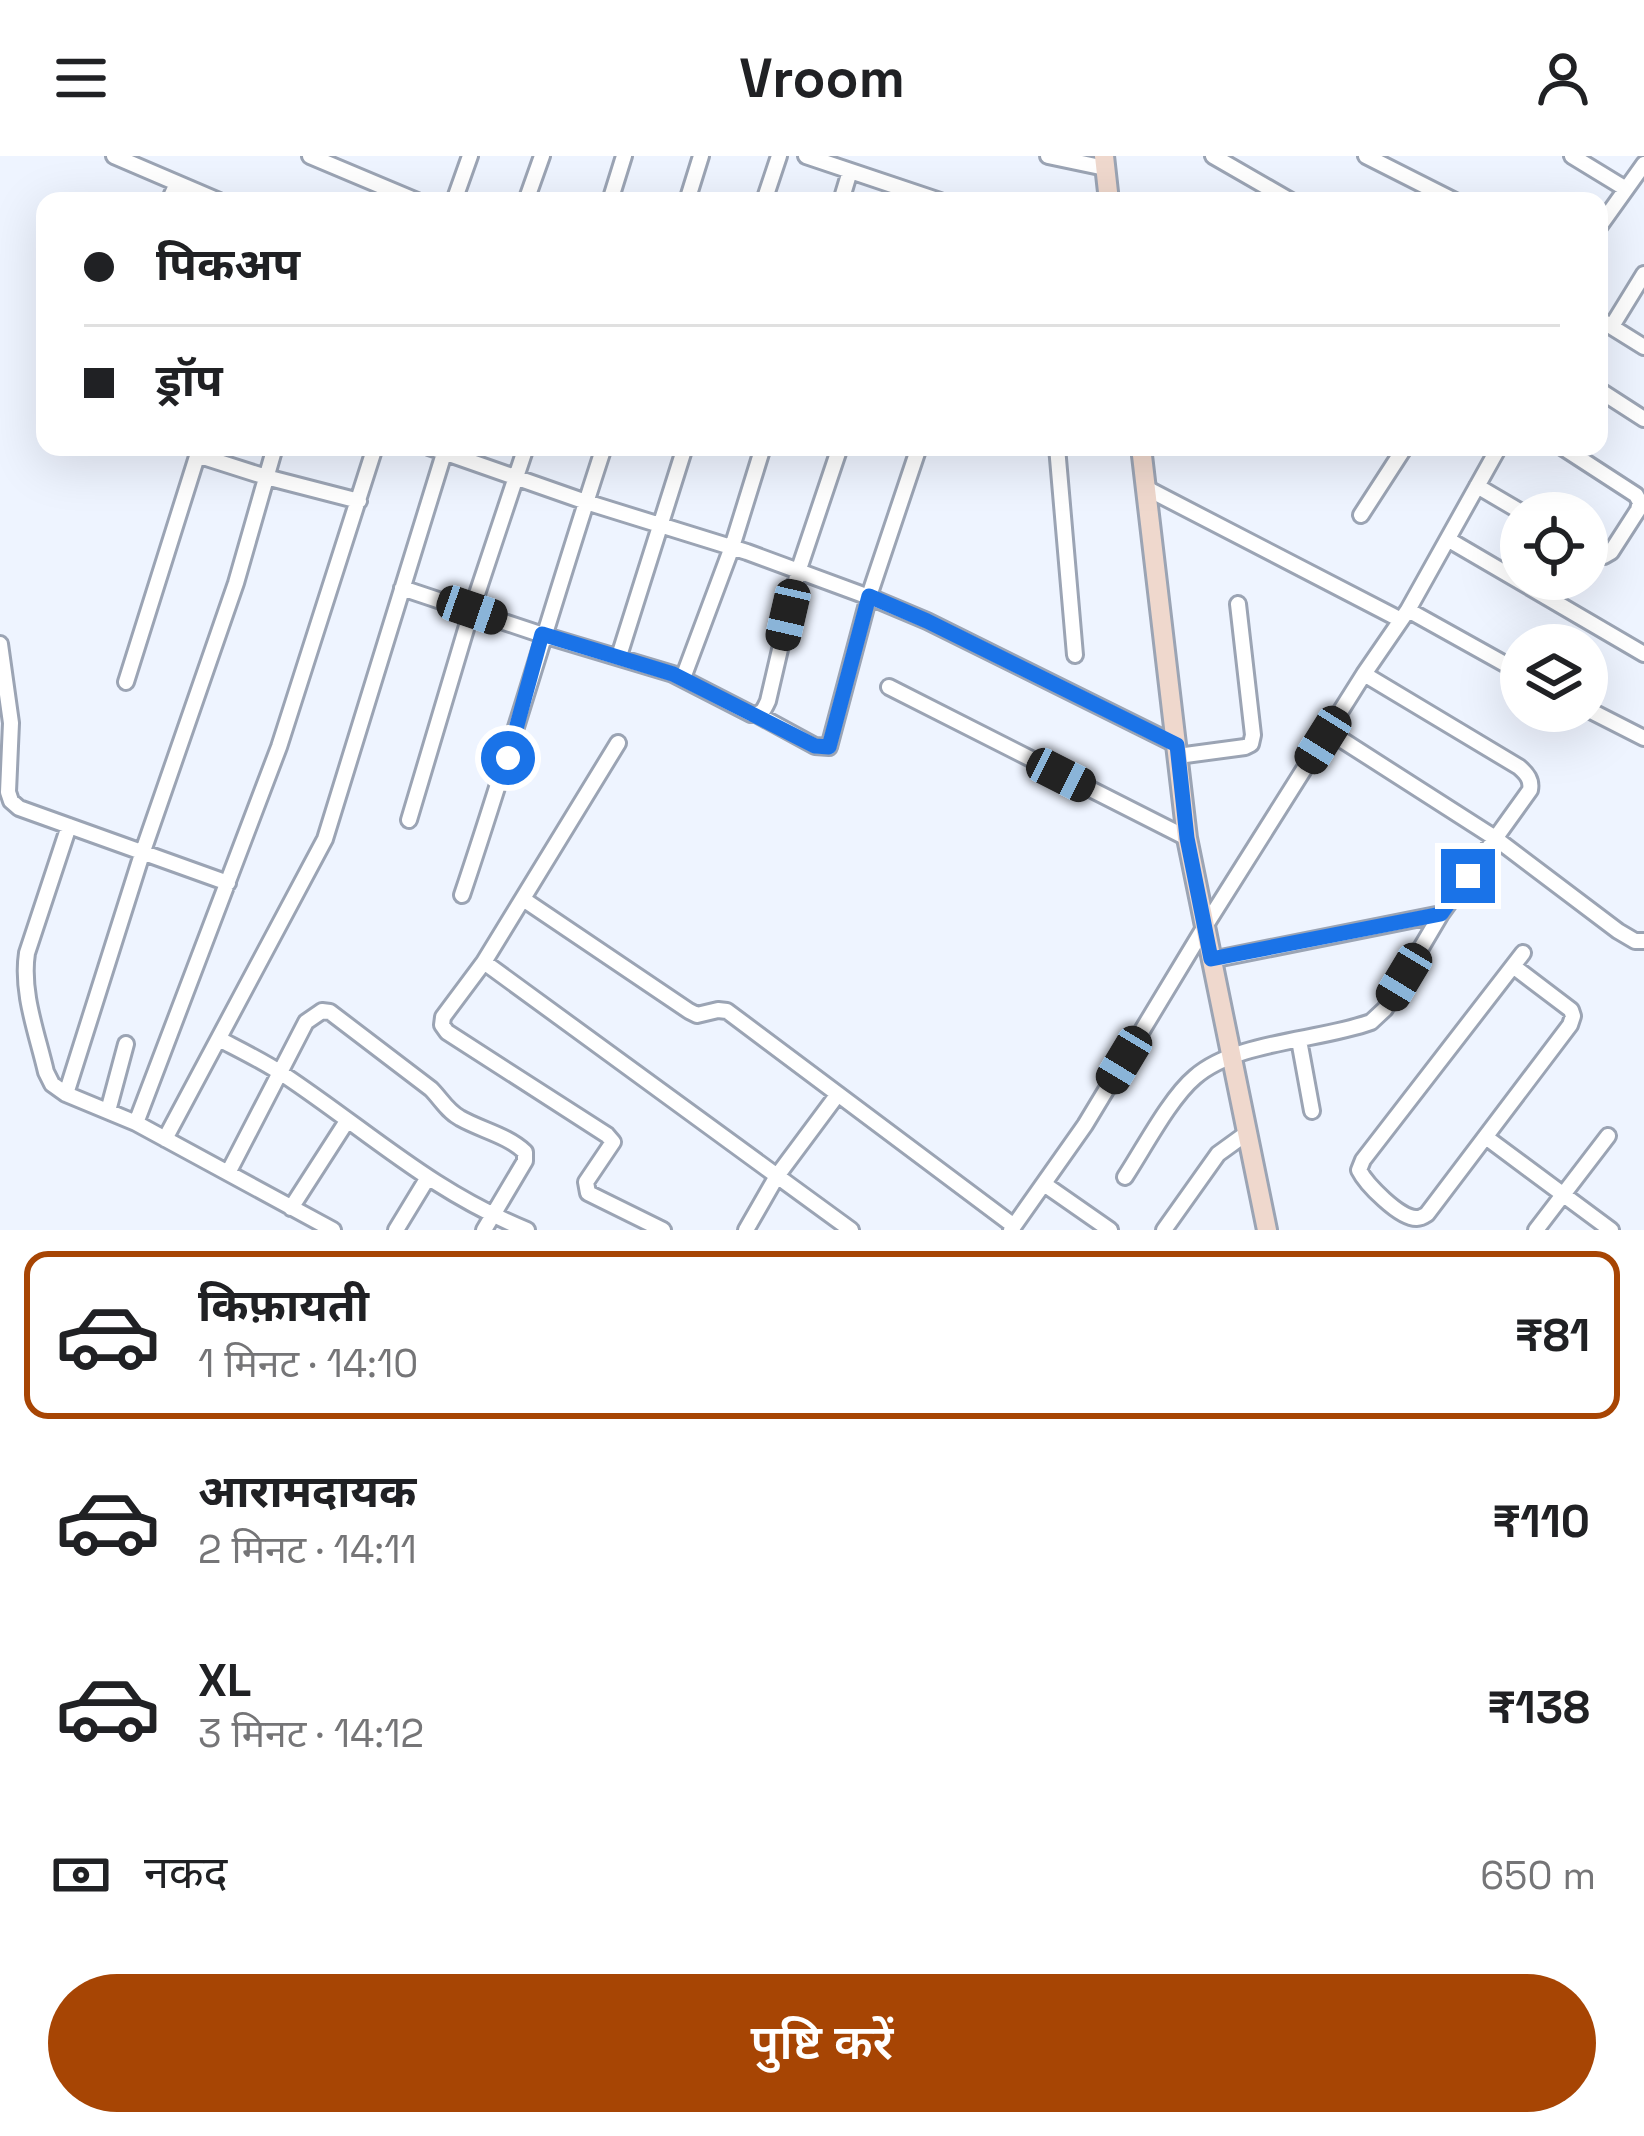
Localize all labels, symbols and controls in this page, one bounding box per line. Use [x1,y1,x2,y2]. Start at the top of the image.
text: Vroom [739,44,905,113]
icon: menu [48,45,114,111]
icon: person [1530,45,1596,111]
text: पिकअप [156,236,300,293]
text: ड्रॉप [156,352,223,409]
map controls [1500,492,1608,732]
button: locate [1500,492,1608,600]
car [762,576,814,654]
car [432,581,512,639]
button: layers [1500,624,1608,732]
car [1289,700,1357,780]
route start [481,731,535,785]
car [1021,743,1101,807]
route end [1441,849,1495,903]
car [1370,937,1438,1017]
car [1090,1020,1158,1100]
text: किफ़ायती [198,1277,369,1334]
icon: car [54,1281,162,1389]
text: ₹81 [1515,1307,1590,1364]
text: 1 मिनट · 14:10 [198,1339,418,1388]
text: आरामदायक [198,1463,416,1520]
icon: car [54,1467,162,1575]
text: ₹110 [1492,1493,1590,1550]
text: 2 मिनट · 14:11 [198,1525,417,1574]
text: XL [198,1652,251,1709]
icon: car [54,1653,162,1761]
text: ₹138 [1487,1679,1590,1736]
text: 3 मिनट · 14:12 [198,1709,424,1758]
icon: cash [48,1842,114,1908]
text: नकद [144,1844,227,1901]
text: 650 m [1480,1851,1596,1900]
button: पुष्टि करें [48,1974,1596,2112]

